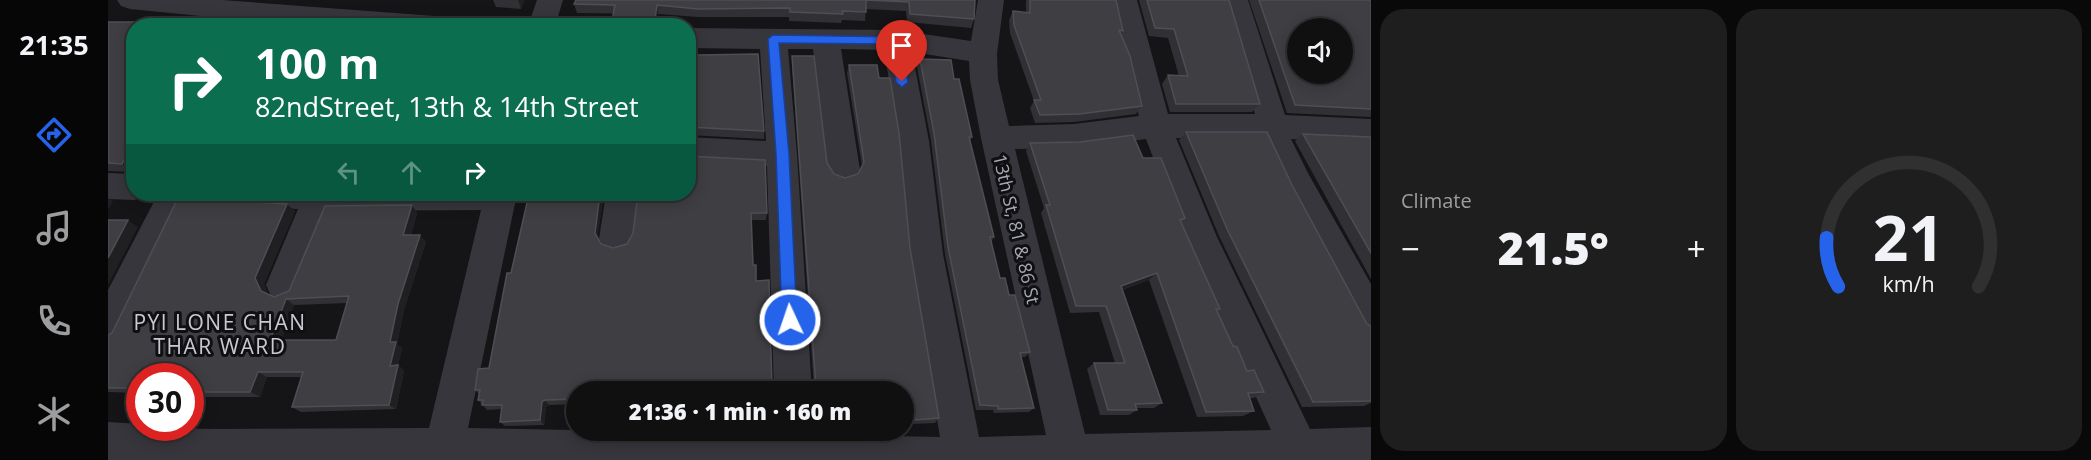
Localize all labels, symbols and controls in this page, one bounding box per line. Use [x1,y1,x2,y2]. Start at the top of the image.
map controls [1287,18,1353,84]
button: sound [1287,18,1353,84]
pin [876,20,927,82]
text: 21:35 [19,26,89,63]
icon: arrive [885,29,918,62]
text: 100 m [255,34,379,91]
icon: right [156,42,234,120]
text: 82ndStreet, 13th & 14th Street [255,88,639,125]
icon: directions [33,114,75,156]
street label: 13th St, 81 & 86 St [988,152,1046,306]
icon: left [332,156,365,189]
icon: ahead [395,156,428,189]
icon: right [458,156,491,189]
text: Climate [1401,187,1472,214]
text: 21 [1873,194,1944,279]
icon: music [33,207,75,249]
text: 21.5° [1498,217,1609,278]
text: − [1401,226,1420,271]
text: + [1687,226,1706,271]
text: km/h [1883,269,1935,298]
position arrow [758,288,822,352]
icon: phone [33,300,75,342]
district label: PYI LONE CHAN THAR WARD [133,308,307,360]
speed limit sign: 30 [126,363,204,441]
icon: climate [33,393,75,435]
text: 21:36 · 1 min · 160 m [629,396,851,426]

